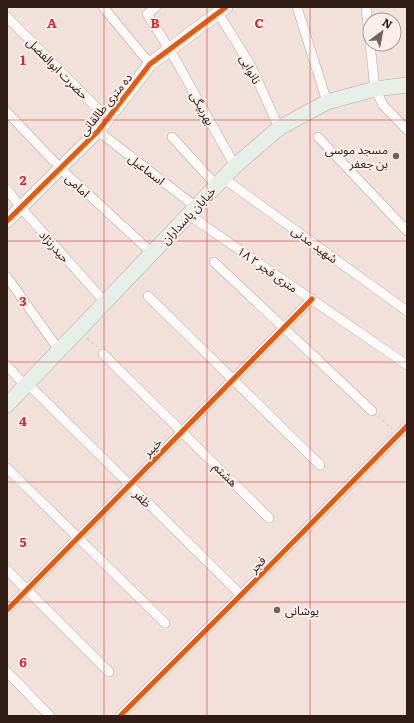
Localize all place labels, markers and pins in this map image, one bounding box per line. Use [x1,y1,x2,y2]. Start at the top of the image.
place label: مسجد موسی بن جعفر [325,140,388,172]
marker: مسجد موسی بن جعفر [391,151,401,161]
place label: یوشانی [285,601,319,619]
marker: یوشانی [272,605,282,615]

